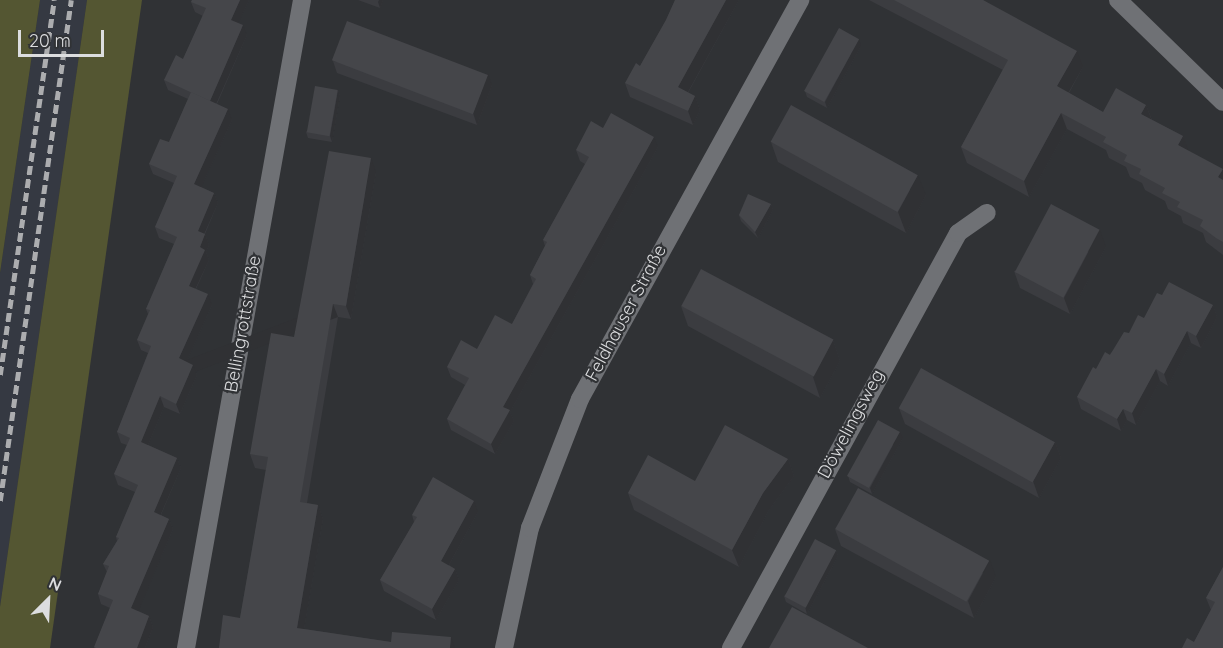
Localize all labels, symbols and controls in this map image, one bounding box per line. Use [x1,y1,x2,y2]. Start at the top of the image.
scale bar [21,18,106,56]
text: 20 m [29,29,71,52]
street label: Feldhauser Straße [581,241,671,385]
street label: Bellingrottstraße [220,254,266,394]
street label: Döwelingsweg [813,366,889,482]
north arrow [18,570,78,630]
text: N [46,572,65,595]

